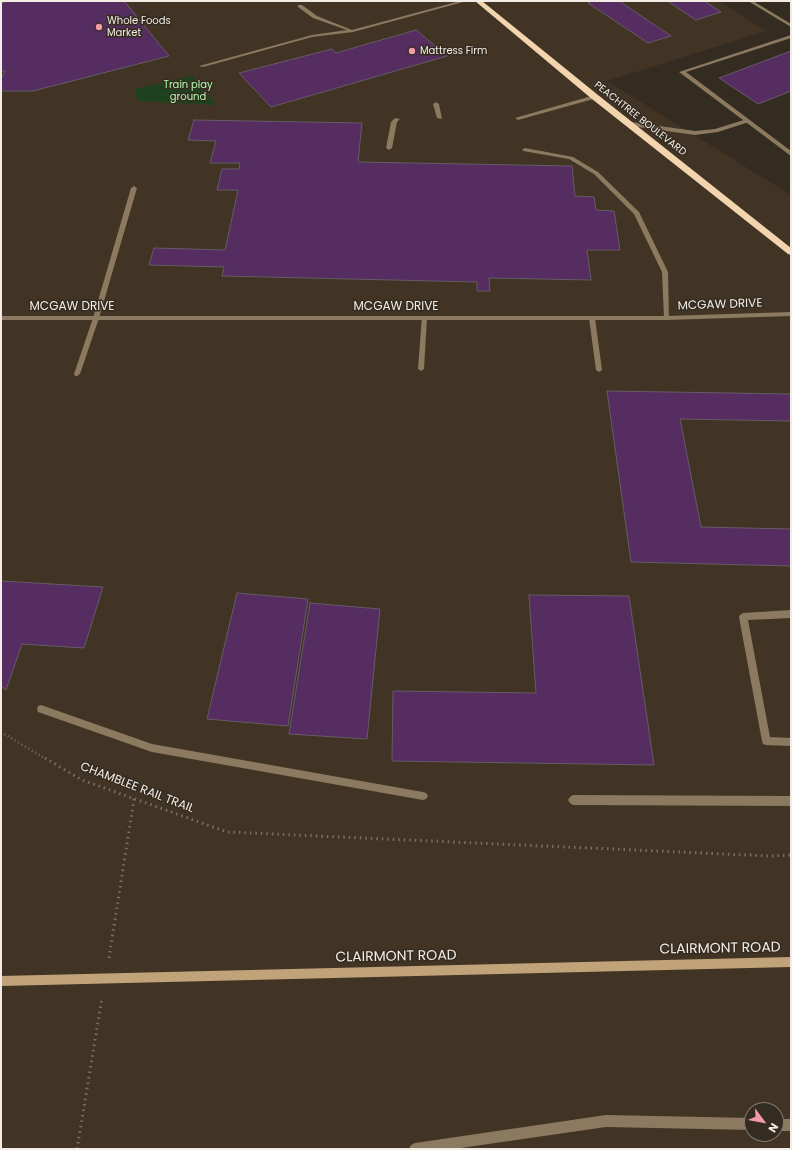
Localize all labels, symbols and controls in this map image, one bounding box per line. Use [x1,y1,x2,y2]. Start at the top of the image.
place label: Whole Foods Market [107,15,171,38]
marker: Whole Foods Market [94,22,104,32]
place label: Mattress Firm [420,45,487,57]
marker: Mattress Firm [407,46,417,56]
park label: Train play ground [163,79,213,102]
street label: PEACHTREE BOULEVARD [592,79,688,159]
street label: MCGAW DRIVE [677,296,763,314]
street label: MCGAW DRIVE [30,300,114,314]
street label: MCGAW DRIVE [354,300,438,314]
street label: CHAMBLEE RAIL TRAIL [78,760,196,816]
street label: CLAIRMONT ROAD [659,940,781,958]
street label: CLAIRMONT ROAD [335,948,457,966]
north arrow [744,1102,784,1142]
text: N [764,1120,782,1136]

